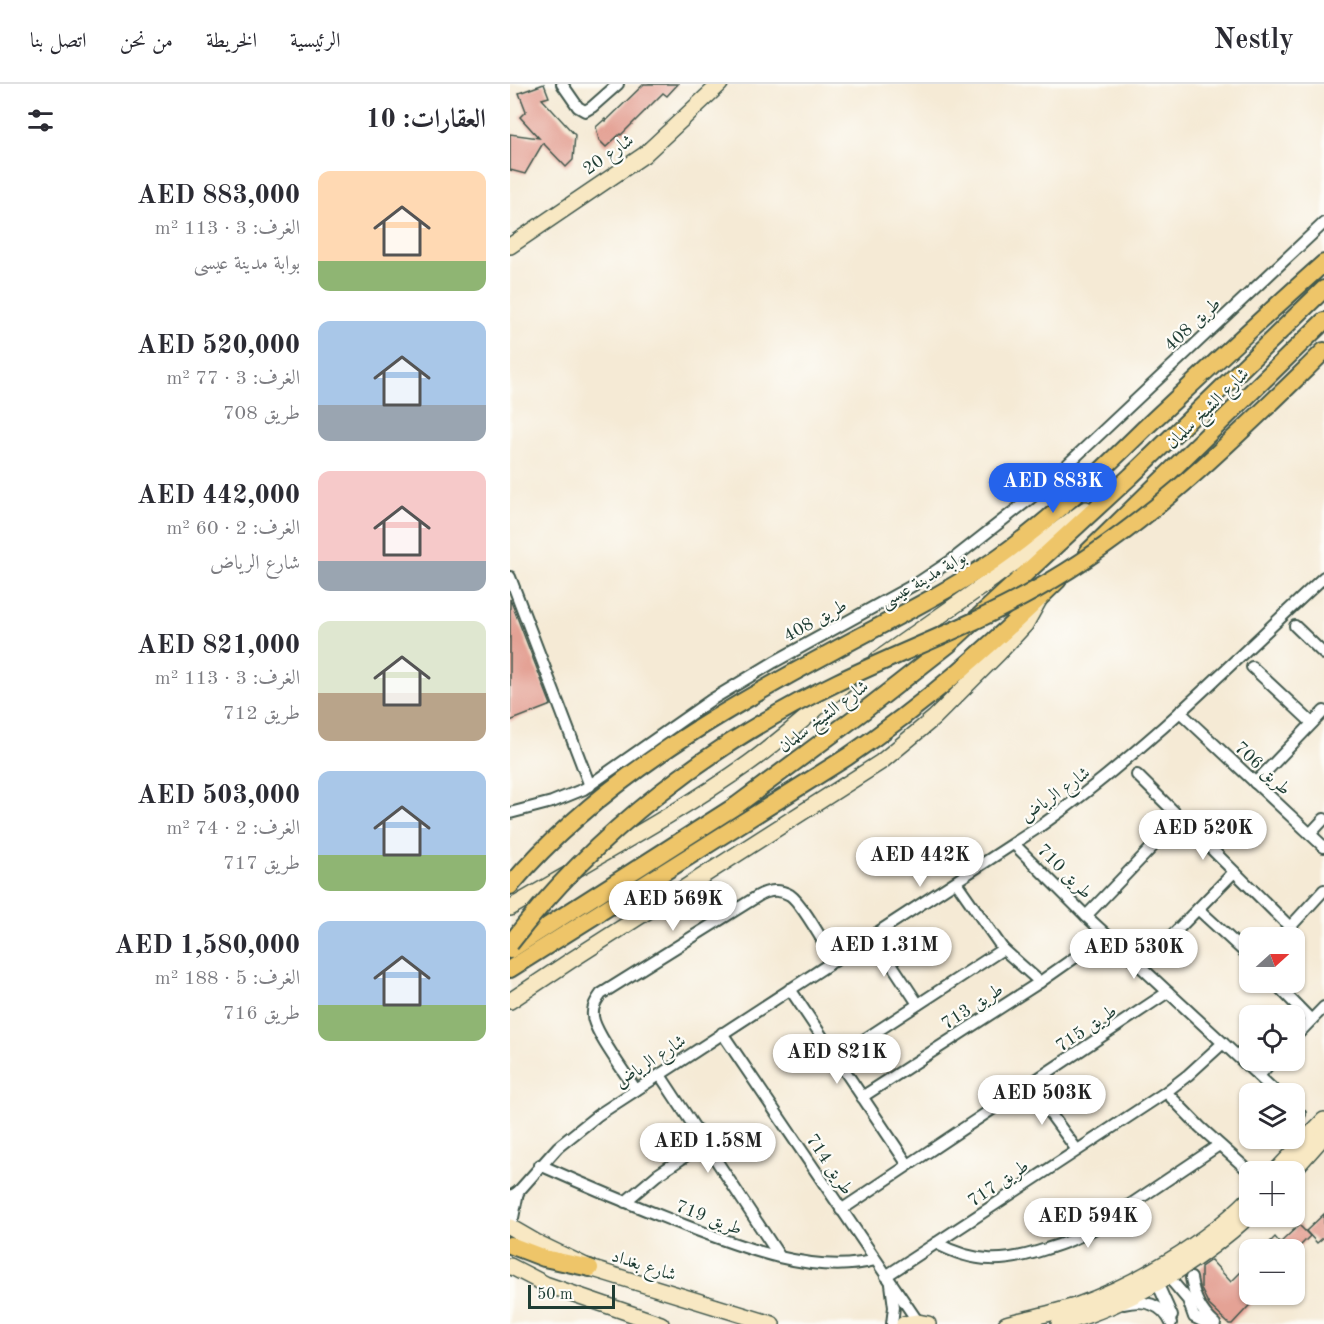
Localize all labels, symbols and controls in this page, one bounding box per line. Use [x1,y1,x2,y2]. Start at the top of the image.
text: Nestly [1214,27,1294,55]
text: اتصل بنا [30,31,87,52]
text: من نحن [120,31,173,52]
text: الخريطة [206,31,257,52]
text: الرئيسية [290,31,341,52]
icon: filters [24,104,57,137]
text: العقارات: 10 [366,107,486,133]
street label: شارع 20 [580,131,640,183]
text: AED 883,000 [137,183,300,209]
icon: home [366,195,438,267]
text: الغرف: 3 · 113 m² [155,219,300,239]
text: بوابة مدينة عيسى [193,254,300,274]
street label: طريق 408 [1161,295,1226,356]
text: AED 520,000 [137,333,300,359]
icon: home [366,345,438,417]
street label: شارع الشيخ سلمان [1163,365,1257,457]
text: الغرف: 3 · 77 m² [166,369,300,389]
text: طريق 708 [223,404,300,424]
pin: AED 883K [991,463,1115,514]
text: AED 883K [1003,472,1103,492]
text: AED 442,000 [137,483,300,509]
icon: home [366,495,438,567]
text: الغرف: 2 · 60 m² [166,519,300,539]
street label: بوابة مدينة عيسى [877,548,971,614]
text: شارع الرياض [210,554,300,574]
street label: طريق 408 [781,596,851,647]
text: AED 821,000 [137,633,300,659]
icon: home [366,645,438,717]
text: الغرف: 3 · 113 m² [155,669,300,689]
street label: شارع الشيخ سلمان [775,677,876,761]
text: طريق 712 [223,704,300,724]
street label: طريق 706 [1229,739,1294,800]
street label: شارع الرياض [1018,764,1097,830]
text: AED 503,000 [137,783,300,809]
icon: home [366,795,438,867]
pin: AED 520K [1141,810,1265,861]
text: الغرف: 2 · 74 m² [166,819,300,839]
text: AED 520K [1153,819,1253,839]
pin: AED 442K [858,837,982,888]
street label: طريق 710 [1032,841,1095,904]
text: AED 442K [870,846,970,866]
text: طريق 717 [223,854,300,874]
pin: AED 569K [611,881,735,932]
text: AED 569K [623,890,723,910]
pin: AED 1.31M [815,927,953,978]
north arrow [1239,927,1305,993]
map controls [1239,927,1305,1305]
pin: AED 530K [1072,929,1196,980]
text: AED 1,580,000 [115,933,300,959]
text: AED 1.31M [830,936,938,956]
text: AED 530K [1084,938,1184,958]
icon: home [366,945,438,1017]
text: الغرف: 5 · 188 m² [155,969,300,989]
street label: طريق 713 [939,980,1008,1035]
street label: طريق 715 [1053,1002,1121,1057]
text: طريق 716 [223,1004,300,1024]
button: locate [1239,1005,1305,1071]
street label: شارع الرياض [612,1032,692,1096]
pin: AED 821K [775,1034,899,1085]
text: AED 821K [787,1043,887,1063]
pin: AED 503K [980,1075,1104,1126]
button: layers [1239,1083,1305,1149]
text: AED 503K [992,1084,1092,1104]
pin: AED 1.58M [639,1123,777,1174]
street label: طريق 714 [801,1131,856,1199]
text: AED 1.58M [654,1132,762,1152]
street label: طريق 717 [965,1157,1033,1212]
button: + [1239,1161,1305,1227]
street label: طريق 719 [672,1197,744,1241]
pin: AED 594K [1026,1198,1150,1249]
text: AED 594K [1038,1207,1138,1227]
button: − [1239,1239,1305,1305]
street label: شارع بغداد [608,1247,678,1290]
scale bar [528,1282,615,1310]
text: 50 m [537,1287,573,1303]

